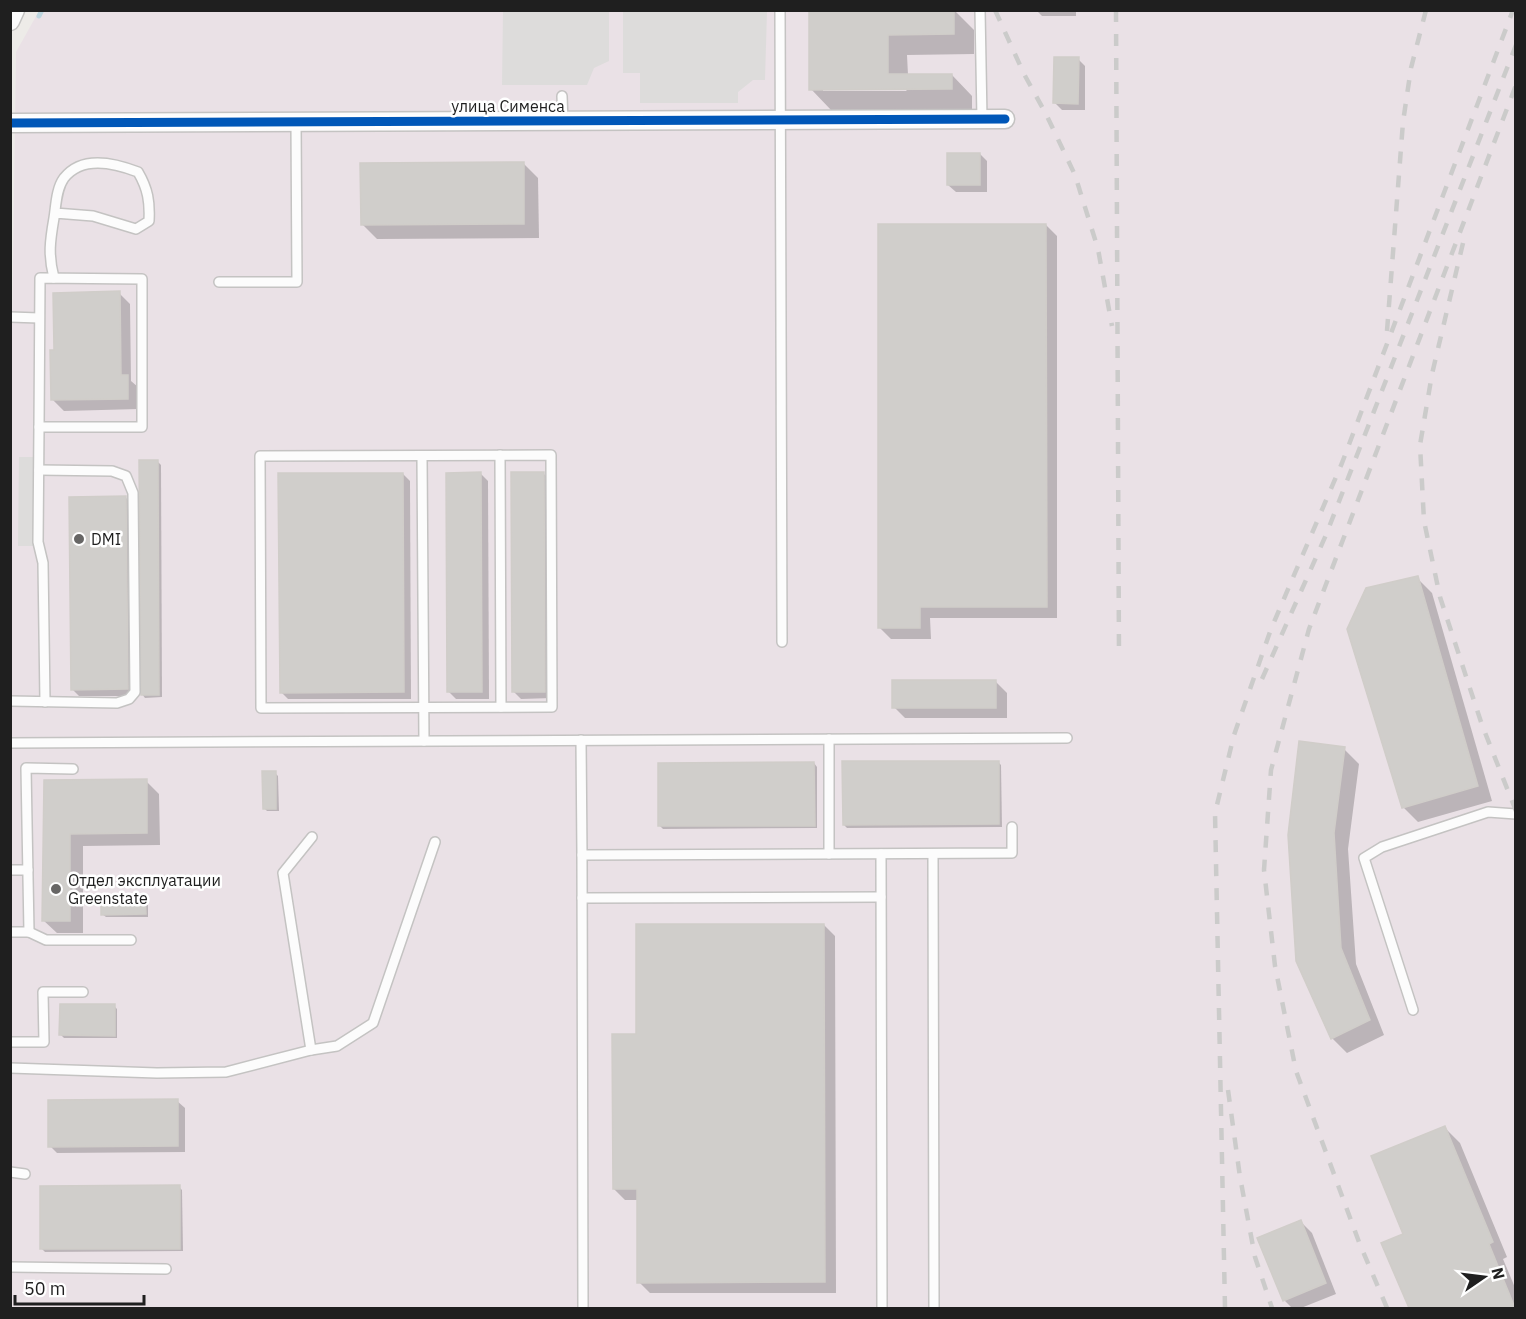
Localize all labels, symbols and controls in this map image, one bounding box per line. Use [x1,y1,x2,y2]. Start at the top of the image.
street label: улица Сименса [451,96,565,116]
place label: DMI [91,529,121,549]
marker: DMI [72,532,86,546]
place label: Отдел эксплуатации Greenstate [68,870,221,908]
marker: Отдел эксплуатации Greenstate [49,882,63,896]
north arrow [1454,1247,1514,1307]
text: N [1487,1265,1510,1281]
scale bar [15,1268,144,1306]
text: 50 m [24,1277,66,1300]

